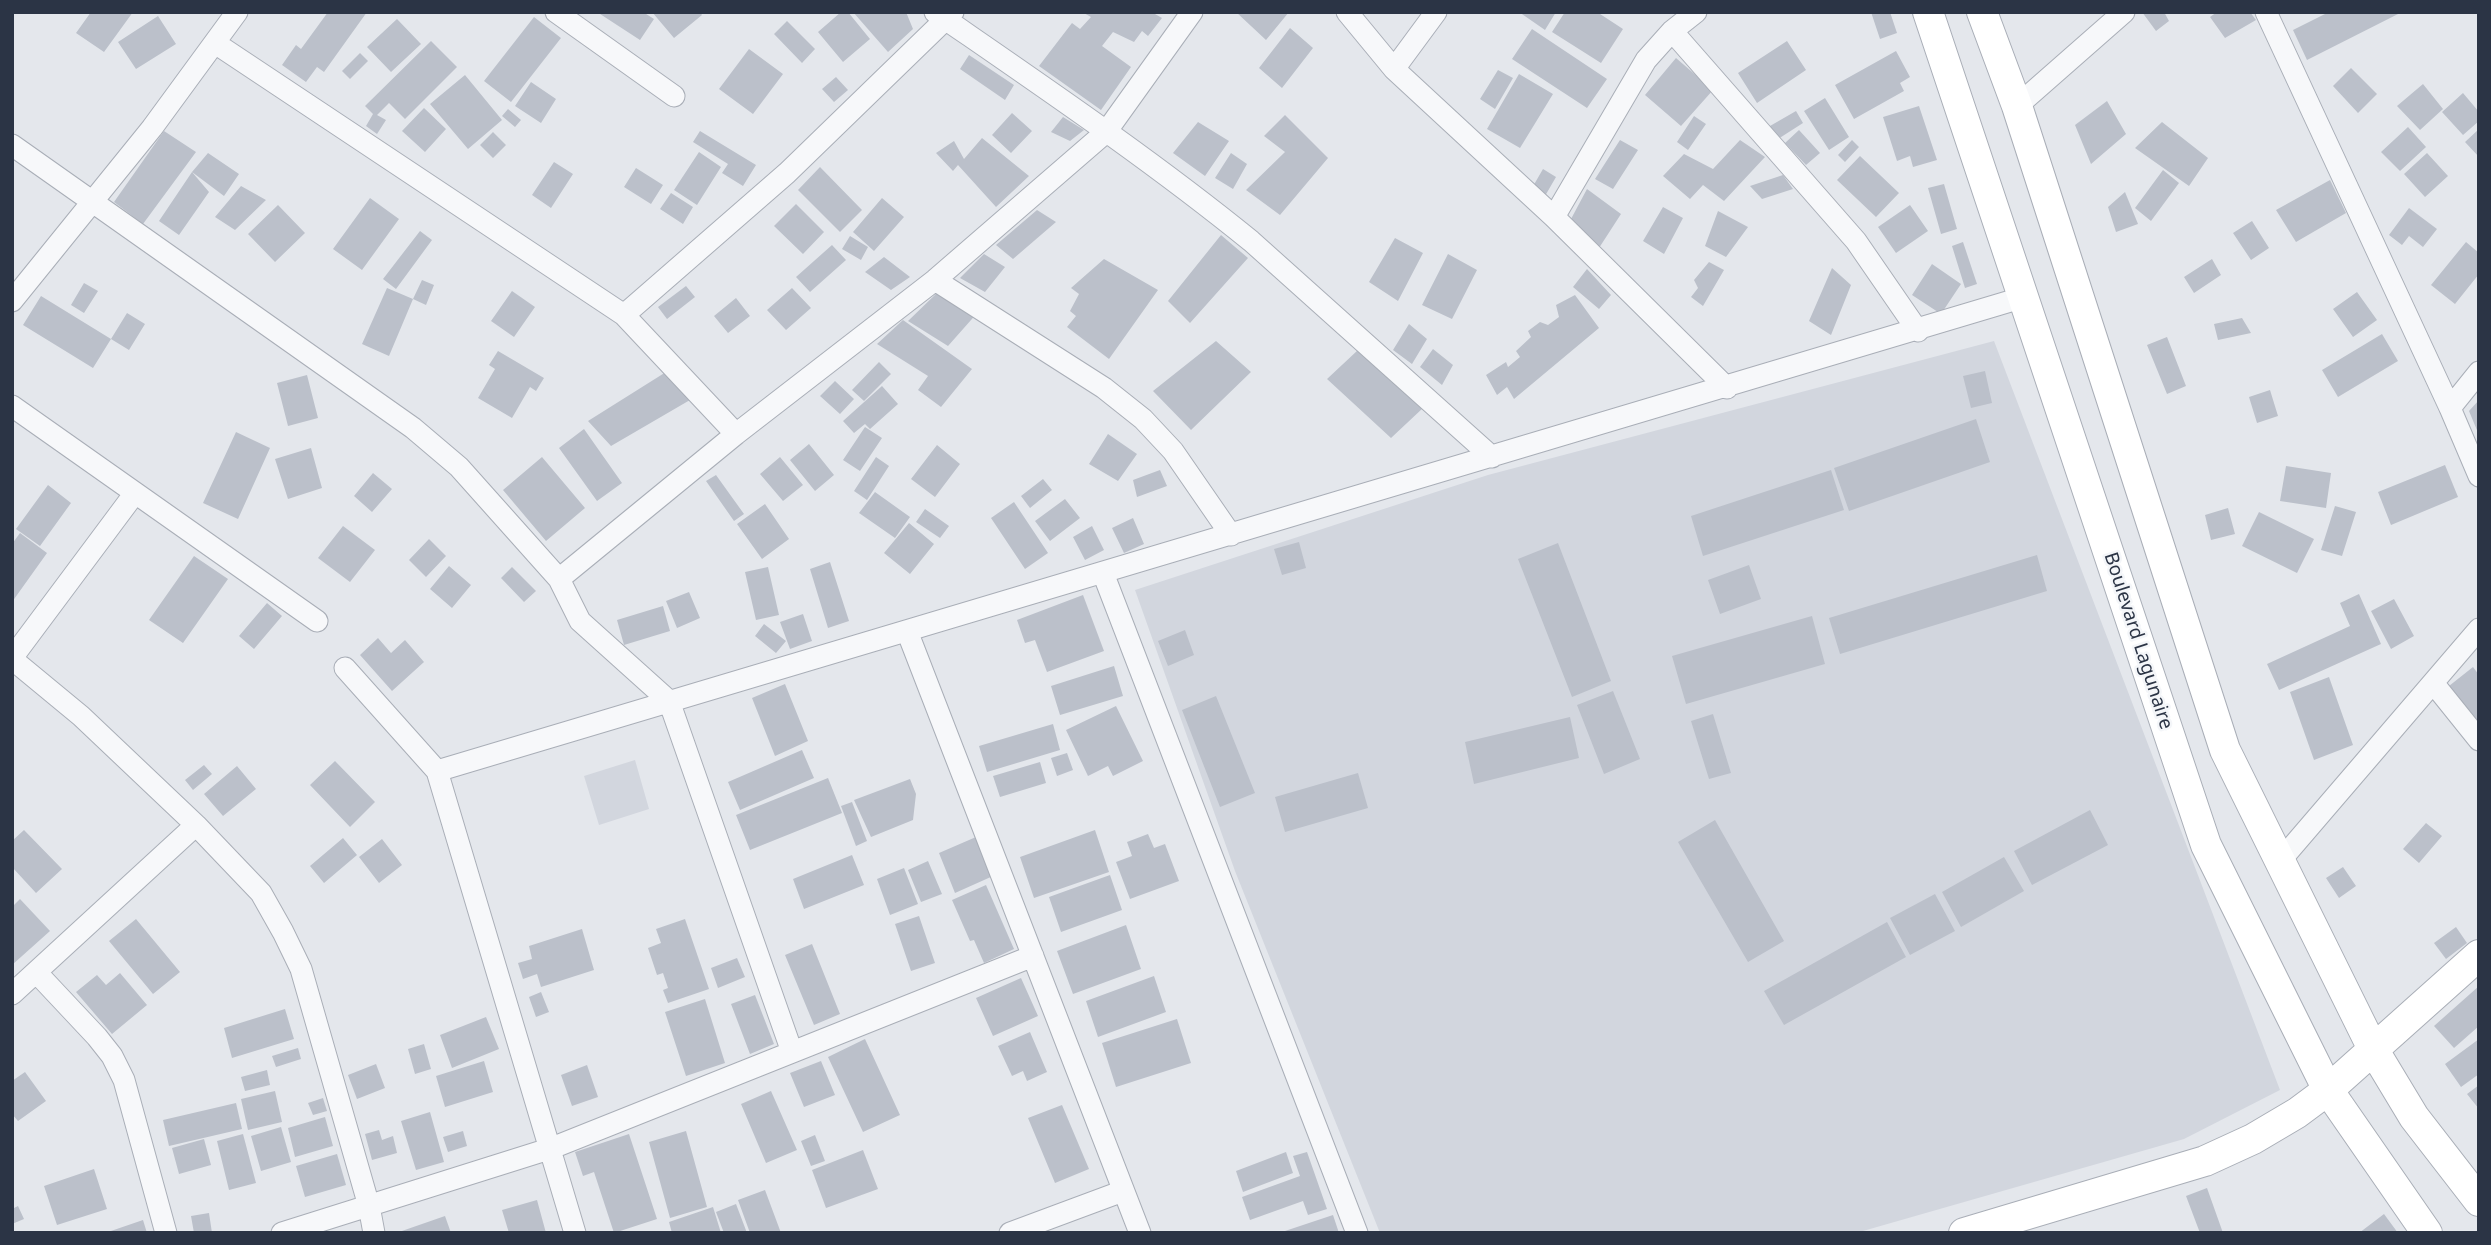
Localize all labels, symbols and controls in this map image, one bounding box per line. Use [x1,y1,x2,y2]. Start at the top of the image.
street label: Boulevard Lagunaire [2099,550,2177,732]

